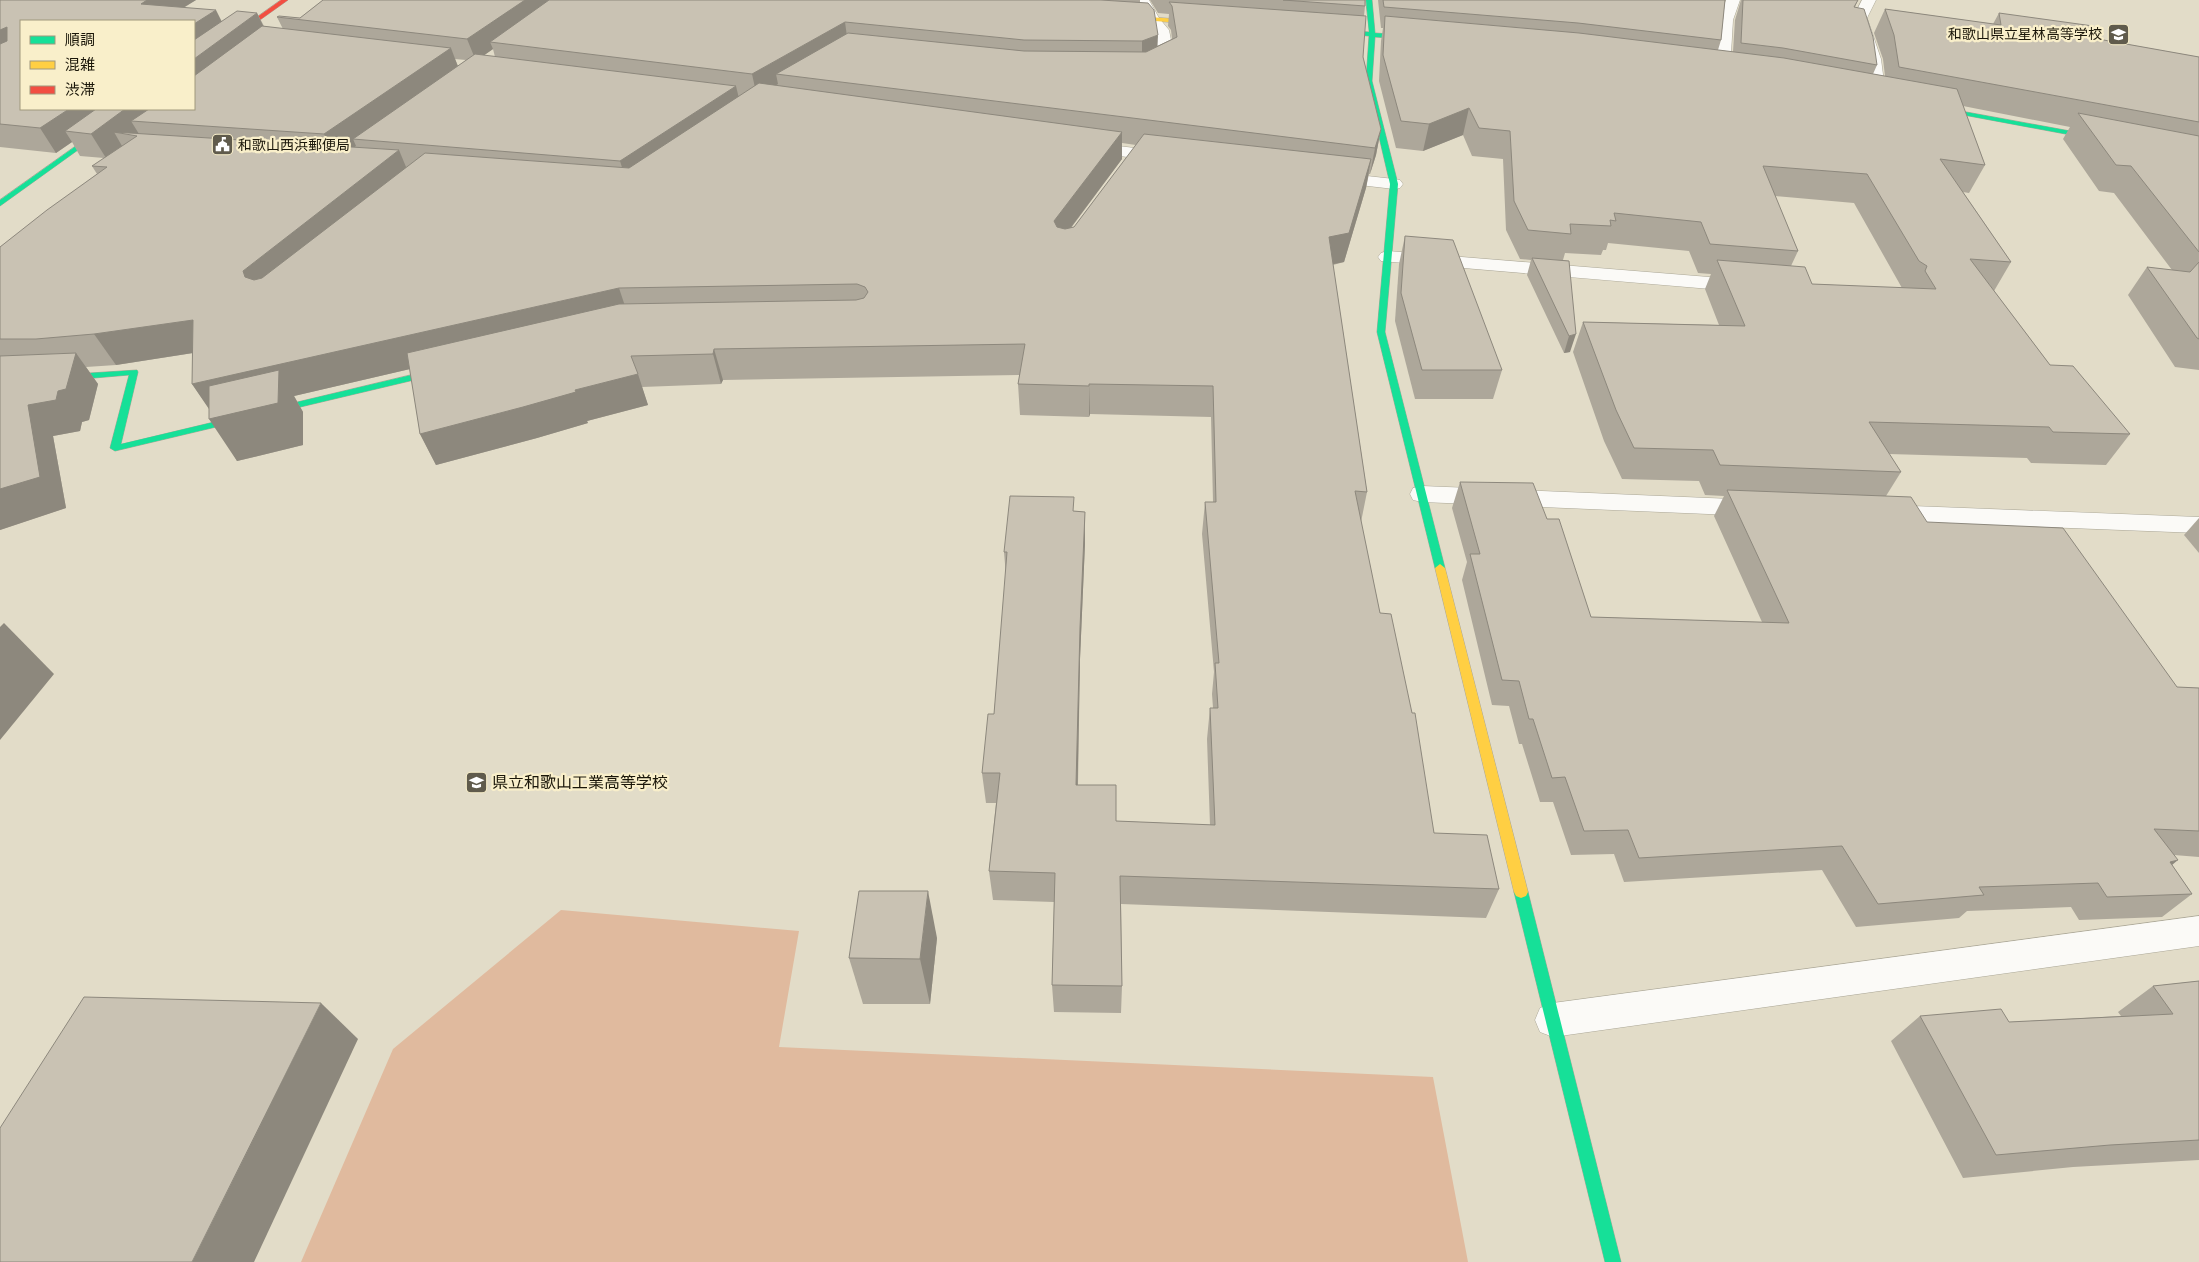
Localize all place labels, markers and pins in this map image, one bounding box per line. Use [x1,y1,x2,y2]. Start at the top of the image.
school or university icon: 和歌山県立星林高等学校 [2106,22,2130,46]
place label: 和歌山県立星林高等学校 [1948,26,2102,42]
public building icon: 和歌山西浜郵便局 [210,133,234,157]
place label: 和歌山西浜郵便局 [238,138,350,153]
school or university icon: 県立和歌山工業高等学校 [464,770,488,794]
place label: 県立和歌山工業高等学校 [492,774,668,791]

